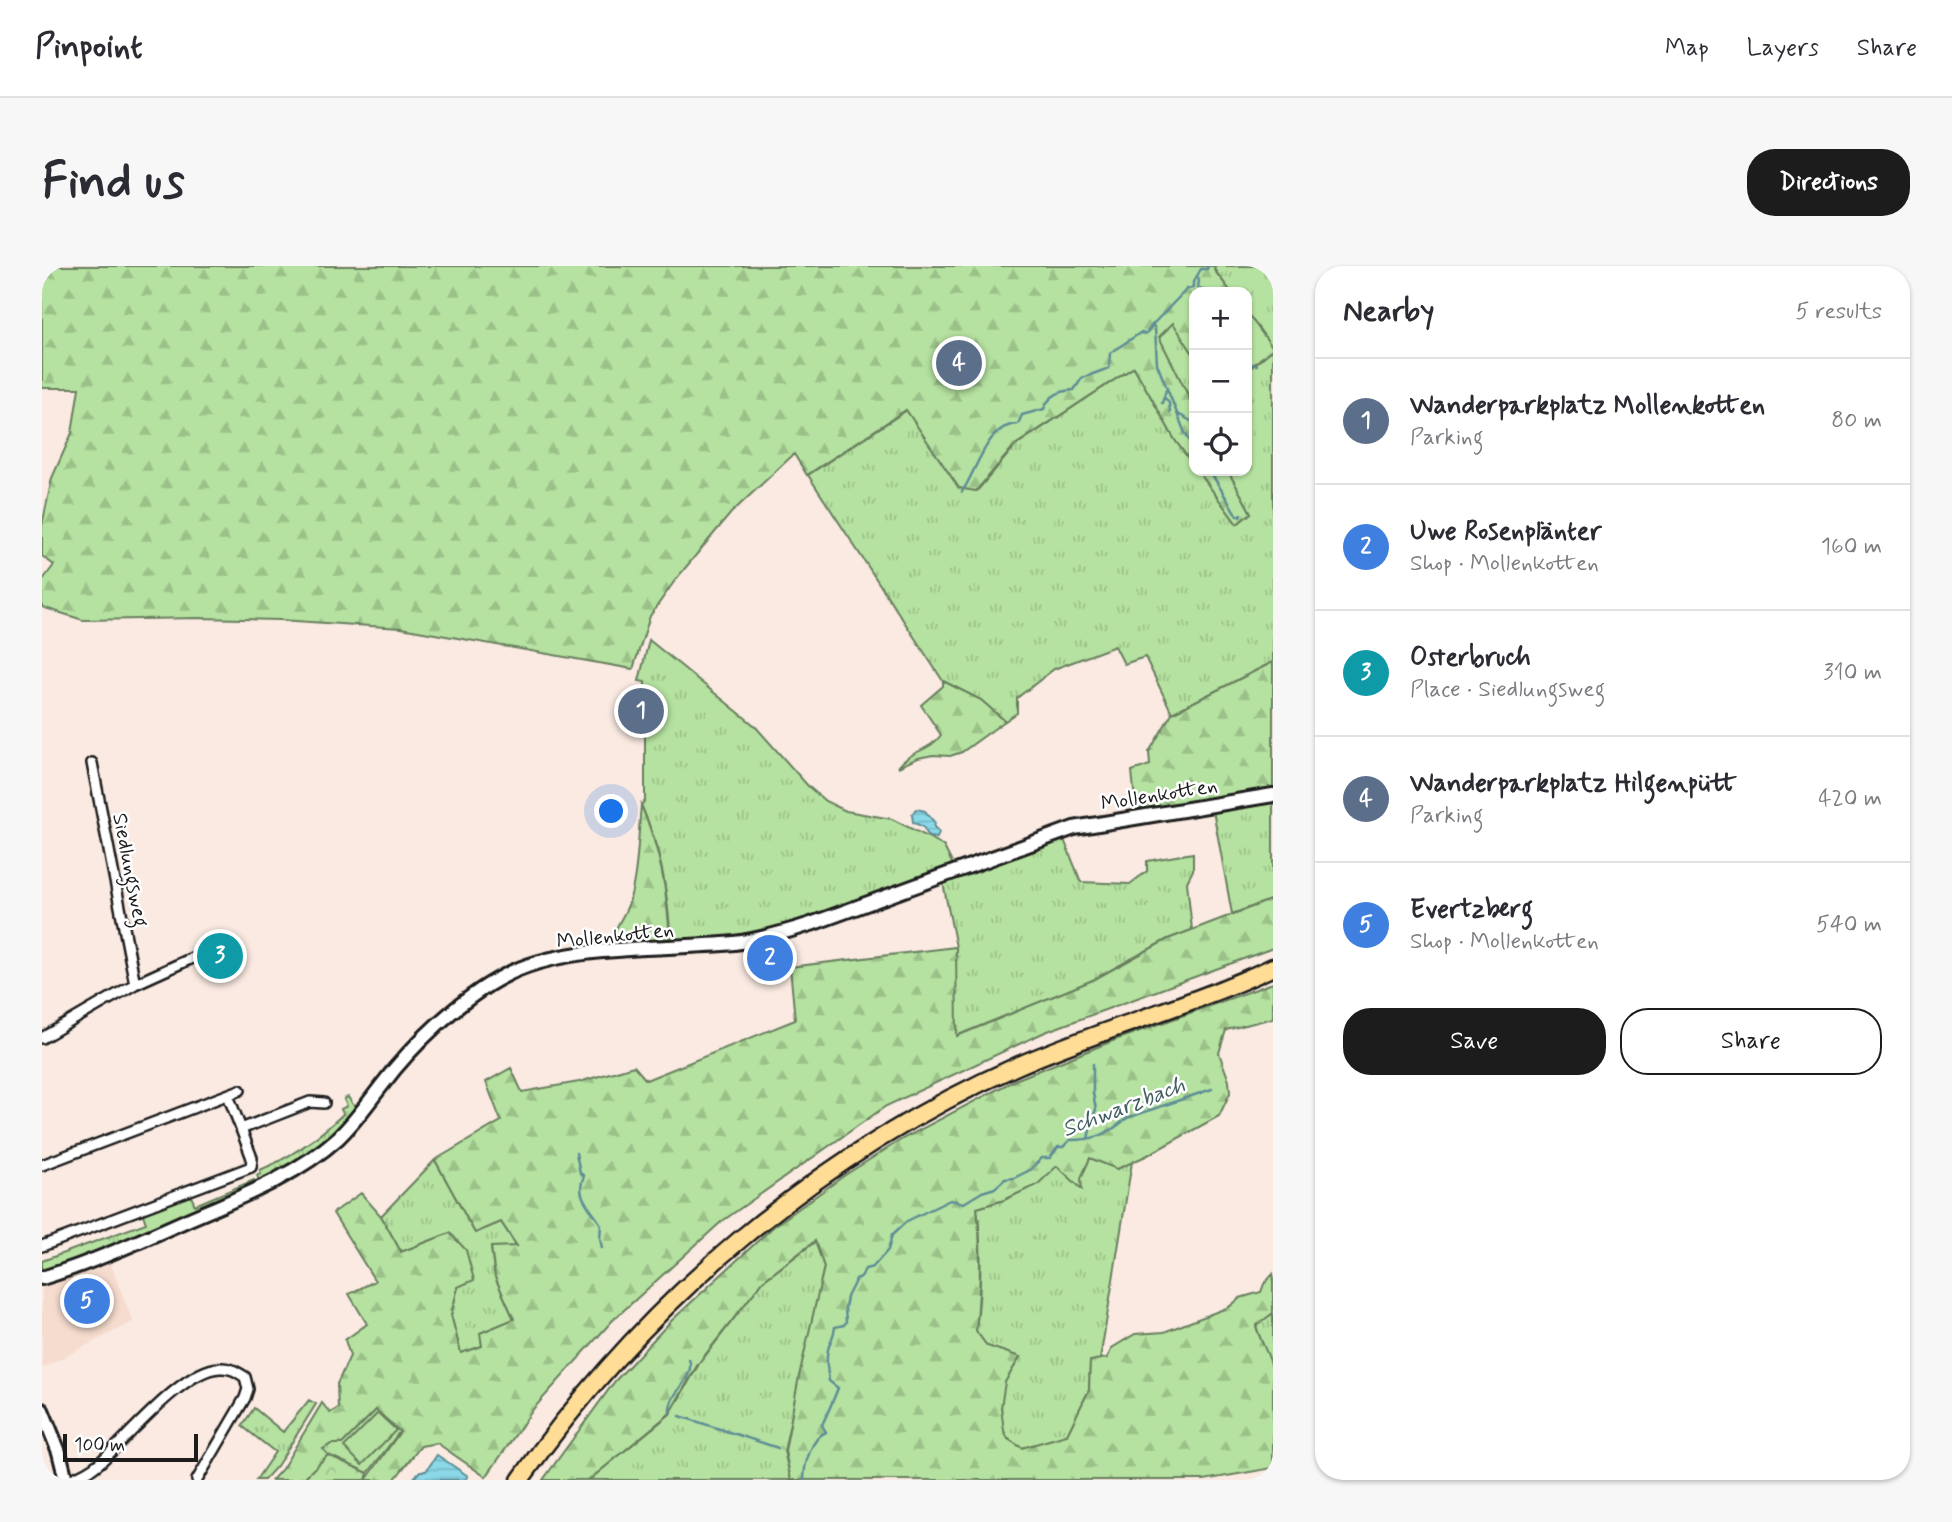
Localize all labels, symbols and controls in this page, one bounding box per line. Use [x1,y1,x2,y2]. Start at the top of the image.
text: Pinpoint [35,26,143,70]
text: Map [1665,33,1709,64]
text: Layers [1747,33,1819,64]
text: Share [1857,33,1917,64]
button: Directions [1747,149,1910,216]
text: Find us [42,150,185,215]
map controls [1189,287,1252,476]
button: + [1189,287,1252,350]
text: Nearby [1343,292,1434,331]
text: 5 results [1796,297,1882,327]
pin: 4 [936,337,982,389]
button: − [1189,350,1252,413]
text: Wanderparkplatz Mollenkotten [1410,389,1765,423]
text: 1 [1361,406,1371,436]
text: 80 m [1831,406,1882,436]
button: locate [1189,413,1252,476]
text: Parking [1410,423,1483,453]
text: Uwe Rosenplänter [1410,515,1602,549]
text: 2 [1360,532,1372,562]
text: 160 m [1821,532,1882,562]
text: Shop · Mollenkotten [1410,549,1599,579]
text: Osterbruch [1410,641,1531,675]
text: 3 [1361,658,1371,688]
text: 310 m [1823,658,1882,688]
text: Place · Siedlungsweg [1410,675,1605,705]
pin: 1 [618,685,664,737]
text: Wanderparkplatz Hilgenpütt [1410,767,1737,801]
street label: Mollenkotten [1099,772,1220,818]
text: 4 [1359,784,1373,814]
text: 420 m [1818,784,1882,814]
your location [594,794,628,828]
text: Parking [1410,801,1483,831]
street label: Siedlungsweg [103,811,155,930]
text: Evertzberg [1410,893,1533,927]
text: 5 [1359,910,1373,940]
text: 540 m [1816,910,1882,940]
street label: Mollenkotten [555,916,675,956]
text: Shop · Mollenkotten [1410,927,1599,957]
pin: 3 [197,930,243,982]
pin: 2 [747,932,793,984]
button: Save [1343,1008,1606,1075]
button: Share [1620,1008,1882,1075]
water label: Schwarzbach [1058,1071,1189,1145]
pin: 5 [64,1275,110,1327]
scale bar [63,1431,198,1463]
text: 100 m [74,1433,125,1458]

